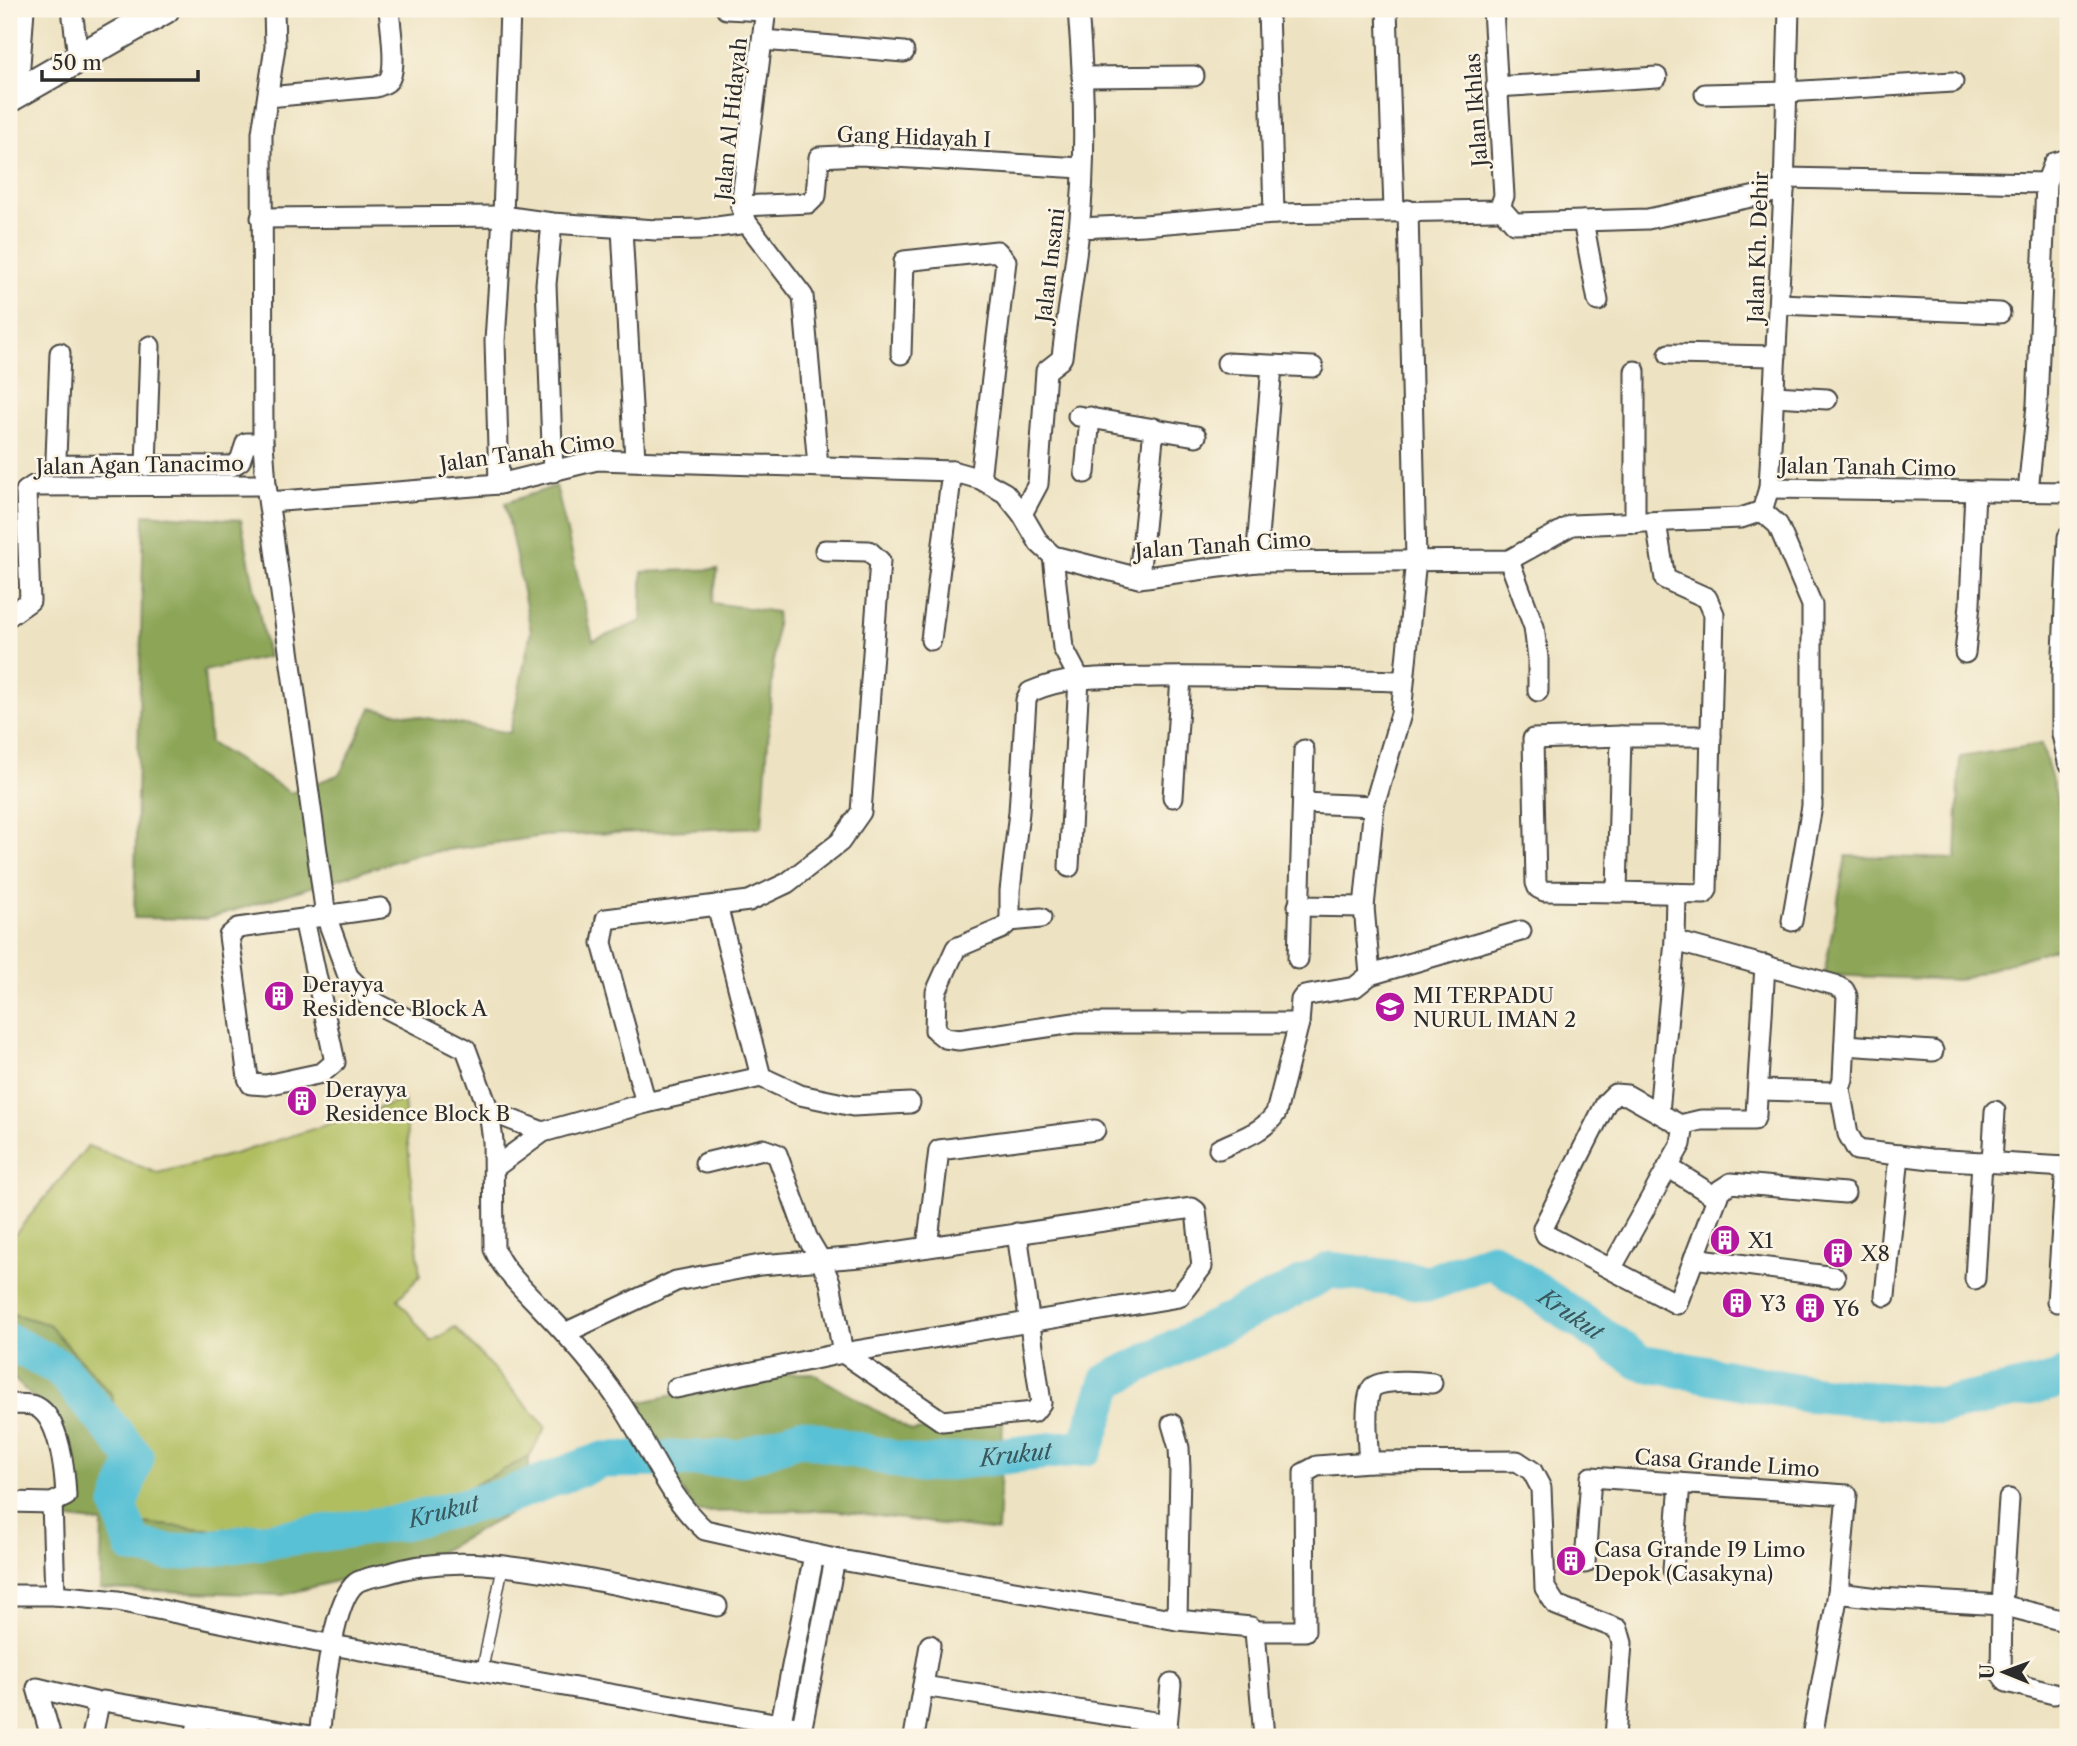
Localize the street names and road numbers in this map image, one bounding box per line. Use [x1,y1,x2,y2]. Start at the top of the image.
street label: Jalan Al Hidayah [710,36,752,205]
street label: Jalan Ikhlas [1460,52,1493,171]
street label: Gang Hidayah I [836,122,992,152]
street label: Jalan Kh. Dehir [1743,170,1773,326]
street label: Jalan Insani [1030,206,1069,327]
street label: Jalan Tanah Cimo [435,427,616,477]
street label: Jalan Agan Tanacimo [33,451,244,479]
street label: Jalan Tanah Cimo [1777,453,1956,481]
street label: Jalan Tanah Cimo [1131,526,1312,564]
street label: Casa Grande Limo [1634,1444,1820,1482]

